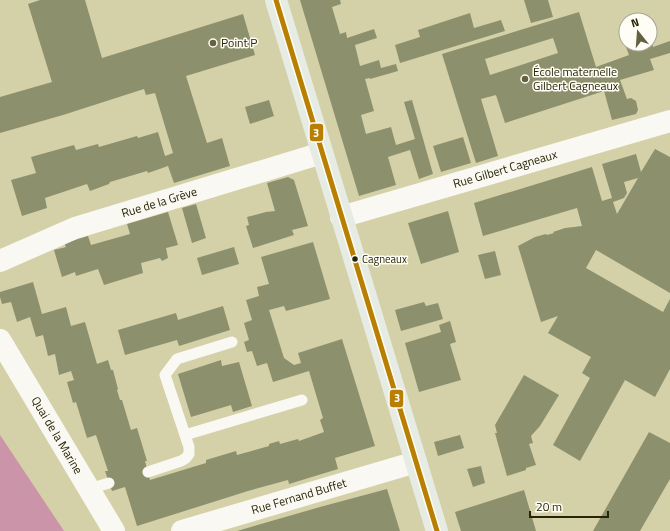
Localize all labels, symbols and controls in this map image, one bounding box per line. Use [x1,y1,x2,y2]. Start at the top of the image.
north arrow [618,12,658,52]
text: N [629,14,641,31]
place label: Point P [221,33,257,52]
marker: Point P [208,38,218,48]
place label: École maternelle Gilbert Cagneaux [533,62,619,95]
marker: École maternelle Gilbert Cagneaux [520,74,530,84]
line badge: 3 [309,123,324,142]
text: 3 [313,125,319,141]
street label: Rue Gilbert Cagneaux [451,144,560,193]
street label: Rue de la Grève [119,182,199,222]
place label: Cagneaux [362,251,407,267]
marker: Cagneaux [350,254,360,264]
line badge: 3 [389,389,404,408]
text: 3 [394,390,400,406]
street label: Quai de la Marine [27,393,88,478]
street label: Rue Fernand Buffet [249,473,350,519]
scale bar [530,493,608,519]
text: 20 m [536,497,562,516]

